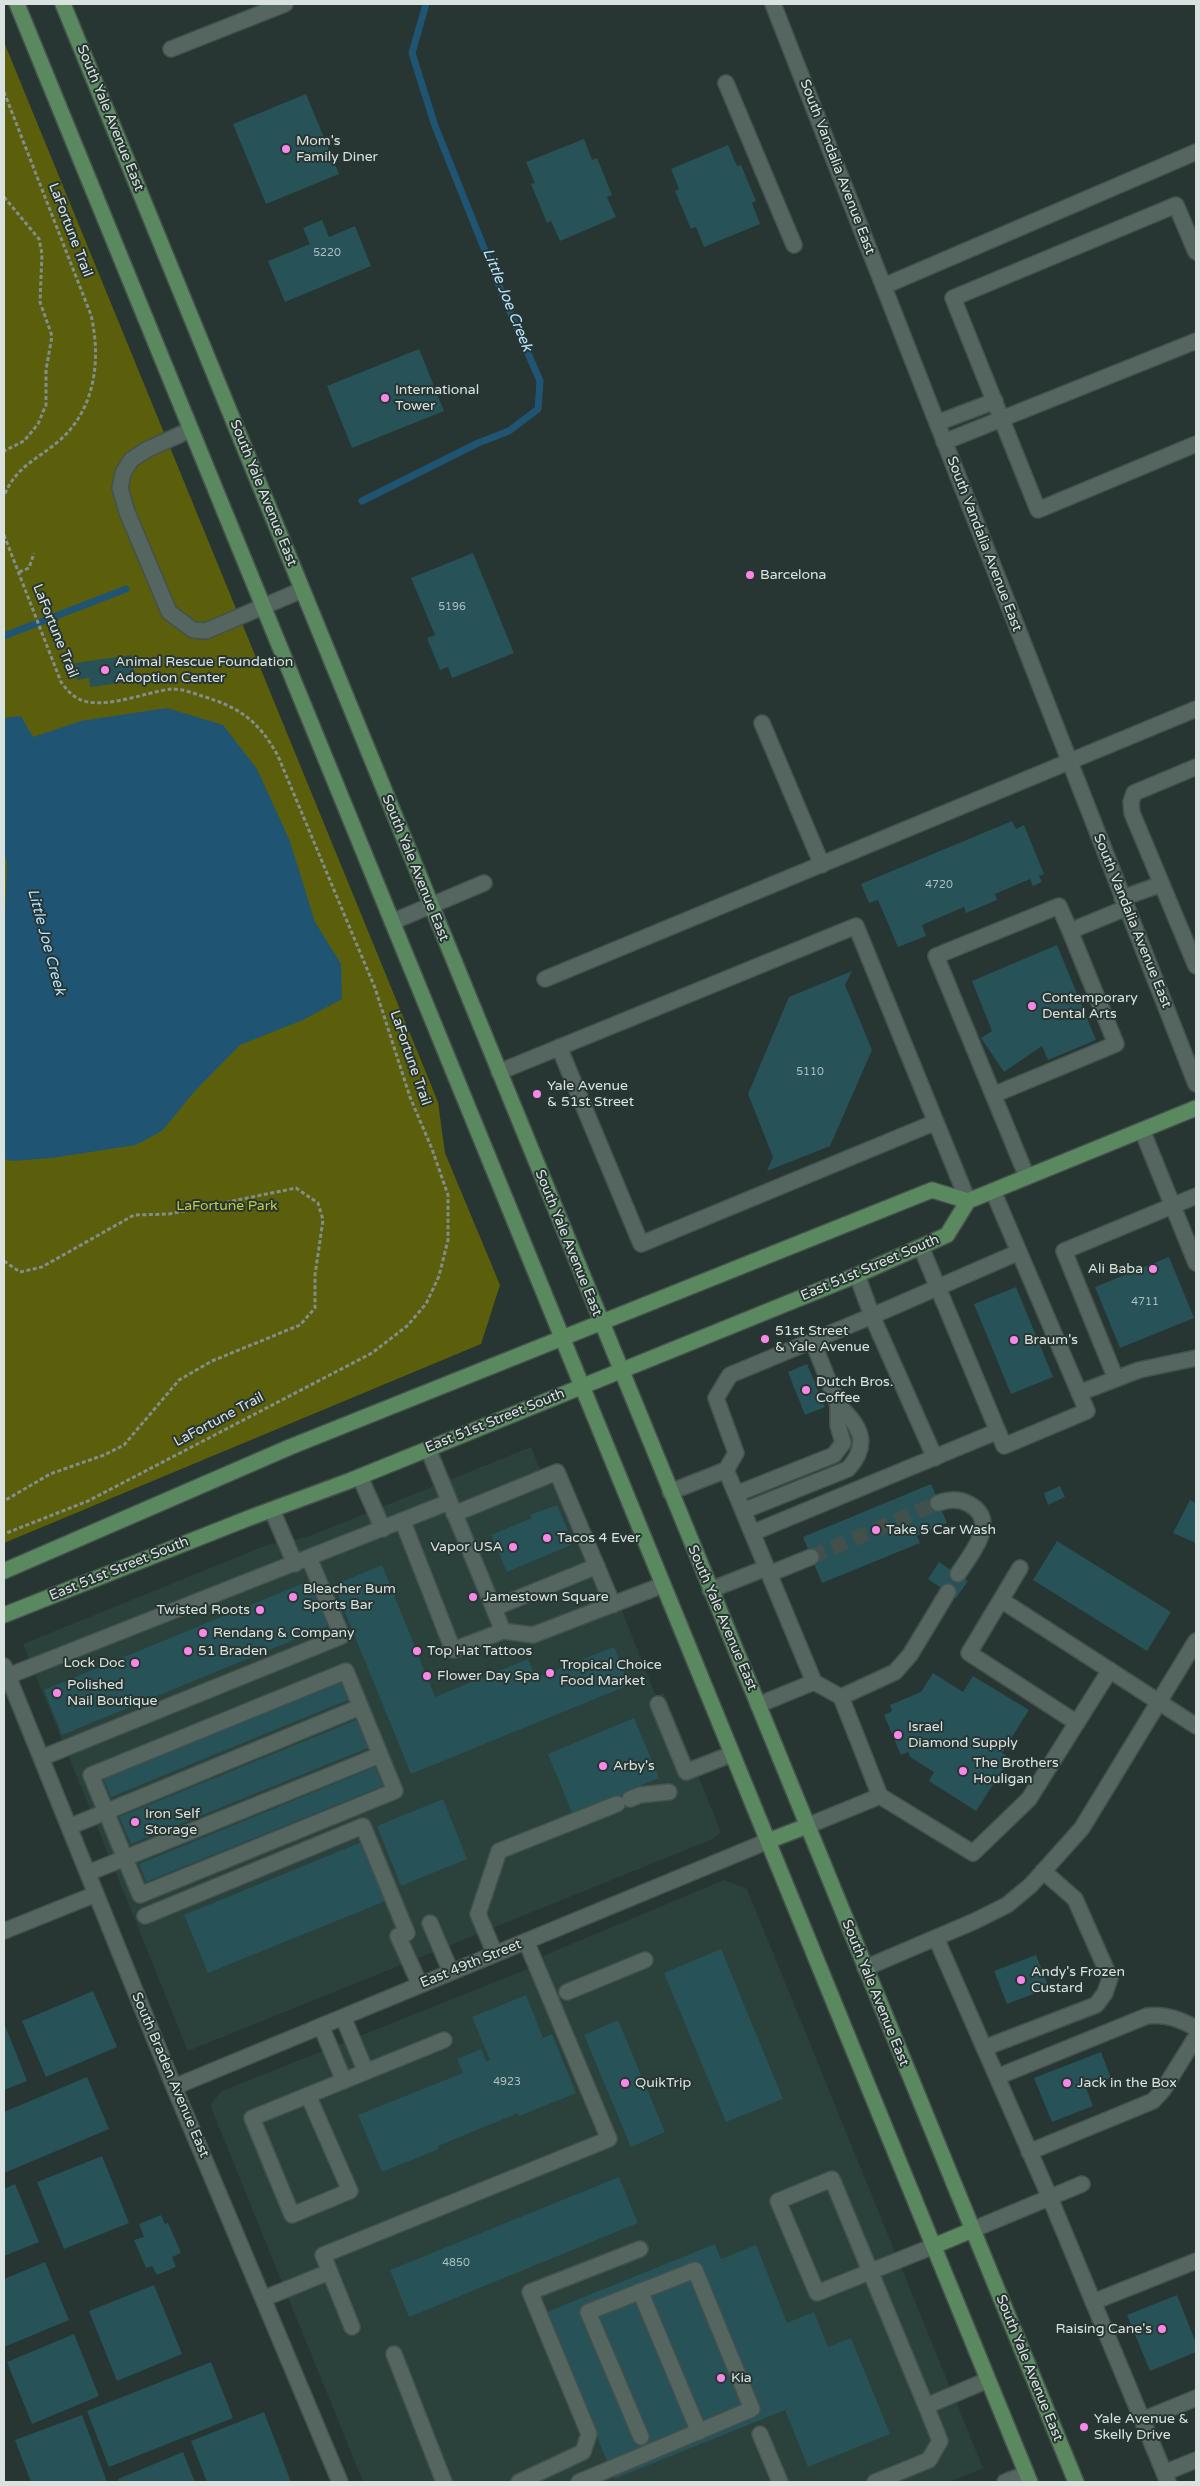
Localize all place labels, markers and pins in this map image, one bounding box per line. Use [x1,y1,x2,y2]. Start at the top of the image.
place label: Mom's Family Diner [296,133,378,166]
marker: Mom's Family Diner [280,143,292,155]
place label: International Tower [395,382,479,414]
marker: International Tower [379,392,391,404]
place label: Barcelona [760,567,826,583]
marker: Barcelona [744,569,756,581]
place label: Animal Rescue Foundation Adoption Center [115,654,293,686]
marker: Animal Rescue Foundation Adoption Center [99,664,111,676]
place label: Contemporary Dental Arts [1042,990,1138,1022]
marker: Contemporary Dental Arts [1026,1000,1038,1012]
place label: Yale Avenue & 51st Street [547,1078,634,1110]
marker: Yale Avenue & 51st Street [531,1088,543,1100]
place label: Ali Baba [1088,1261,1143,1277]
marker: Ali Baba [1147,1263,1159,1275]
place label: 51st Street & Yale Avenue [775,1323,870,1355]
place label: Braum's [1024,1332,1078,1348]
marker: 51st Street & Yale Avenue [759,1333,771,1345]
marker: Braum's [1008,1334,1020,1346]
place label: Dutch Bros. Coffee [816,1374,893,1406]
marker: Dutch Bros. Coffee [800,1384,812,1396]
place label: Take 5 Car Wash [886,1522,996,1538]
marker: Take 5 Car Wash [870,1524,882,1536]
place label: Tacos 4 Ever [557,1530,640,1546]
marker: Tacos 4 Ever [541,1532,553,1544]
place label: Vapor USA [430,1539,503,1555]
marker: Vapor USA [507,1541,519,1553]
place label: Bleacher Bum Sports Bar [303,1581,396,1614]
place label: Jamestown Square [483,1589,609,1605]
marker: Bleacher Bum Sports Bar [287,1591,299,1603]
marker: Jamestown Square [467,1591,479,1603]
place label: Twisted Roots [157,1602,250,1618]
marker: Twisted Roots [254,1604,266,1616]
place label: Rendang & Company [213,1625,354,1641]
marker: Rendang & Company [197,1627,209,1639]
place label: 51 Braden [198,1643,267,1659]
place label: Top Hat Tattoos [427,1643,532,1659]
marker: 51 Braden [182,1645,194,1657]
marker: Top Hat Tattoos [411,1645,423,1657]
place label: Lock Doc [63,1655,125,1671]
marker: Lock Doc [129,1657,141,1669]
place label: Tropical Choice Food Market [560,1657,662,1690]
marker: Tropical Choice Food Market [544,1667,556,1679]
place label: Flower Day Spa [437,1668,540,1684]
marker: Flower Day Spa [421,1670,433,1682]
place label: Polished Nail Boutique [67,1677,158,1710]
marker: Polished Nail Boutique [51,1687,63,1699]
place label: Israel Diamond Supply [908,1719,1018,1751]
marker: Israel Diamond Supply [892,1729,904,1741]
place label: The Brothers Houligan [973,1755,1059,1788]
place label: Arby's [613,1758,655,1774]
marker: Arby's [597,1760,609,1772]
marker: The Brothers Houligan [957,1765,969,1777]
place label: Iron Self Storage [145,1806,200,1838]
marker: Iron Self Storage [129,1816,141,1828]
place label: Andy's Frozen Custard [1031,1964,1125,1996]
marker: Andy's Frozen Custard [1015,1974,1027,1986]
place label: QuikTrip [635,2075,691,2091]
place label: Jack in the Box [1077,2075,1177,2091]
marker: QuikTrip [619,2077,631,2089]
marker: Jack in the Box [1061,2077,1073,2089]
place label: Raising Cane's [1056,2321,1152,2337]
marker: Raising Cane's [1156,2323,1168,2335]
place label: Kia [731,2370,752,2386]
marker: Kia [715,2372,727,2384]
place label: Yale Avenue & Skelly Drive [1094,2411,1189,2444]
marker: Yale Avenue & Skelly Drive [1078,2421,1090,2433]

